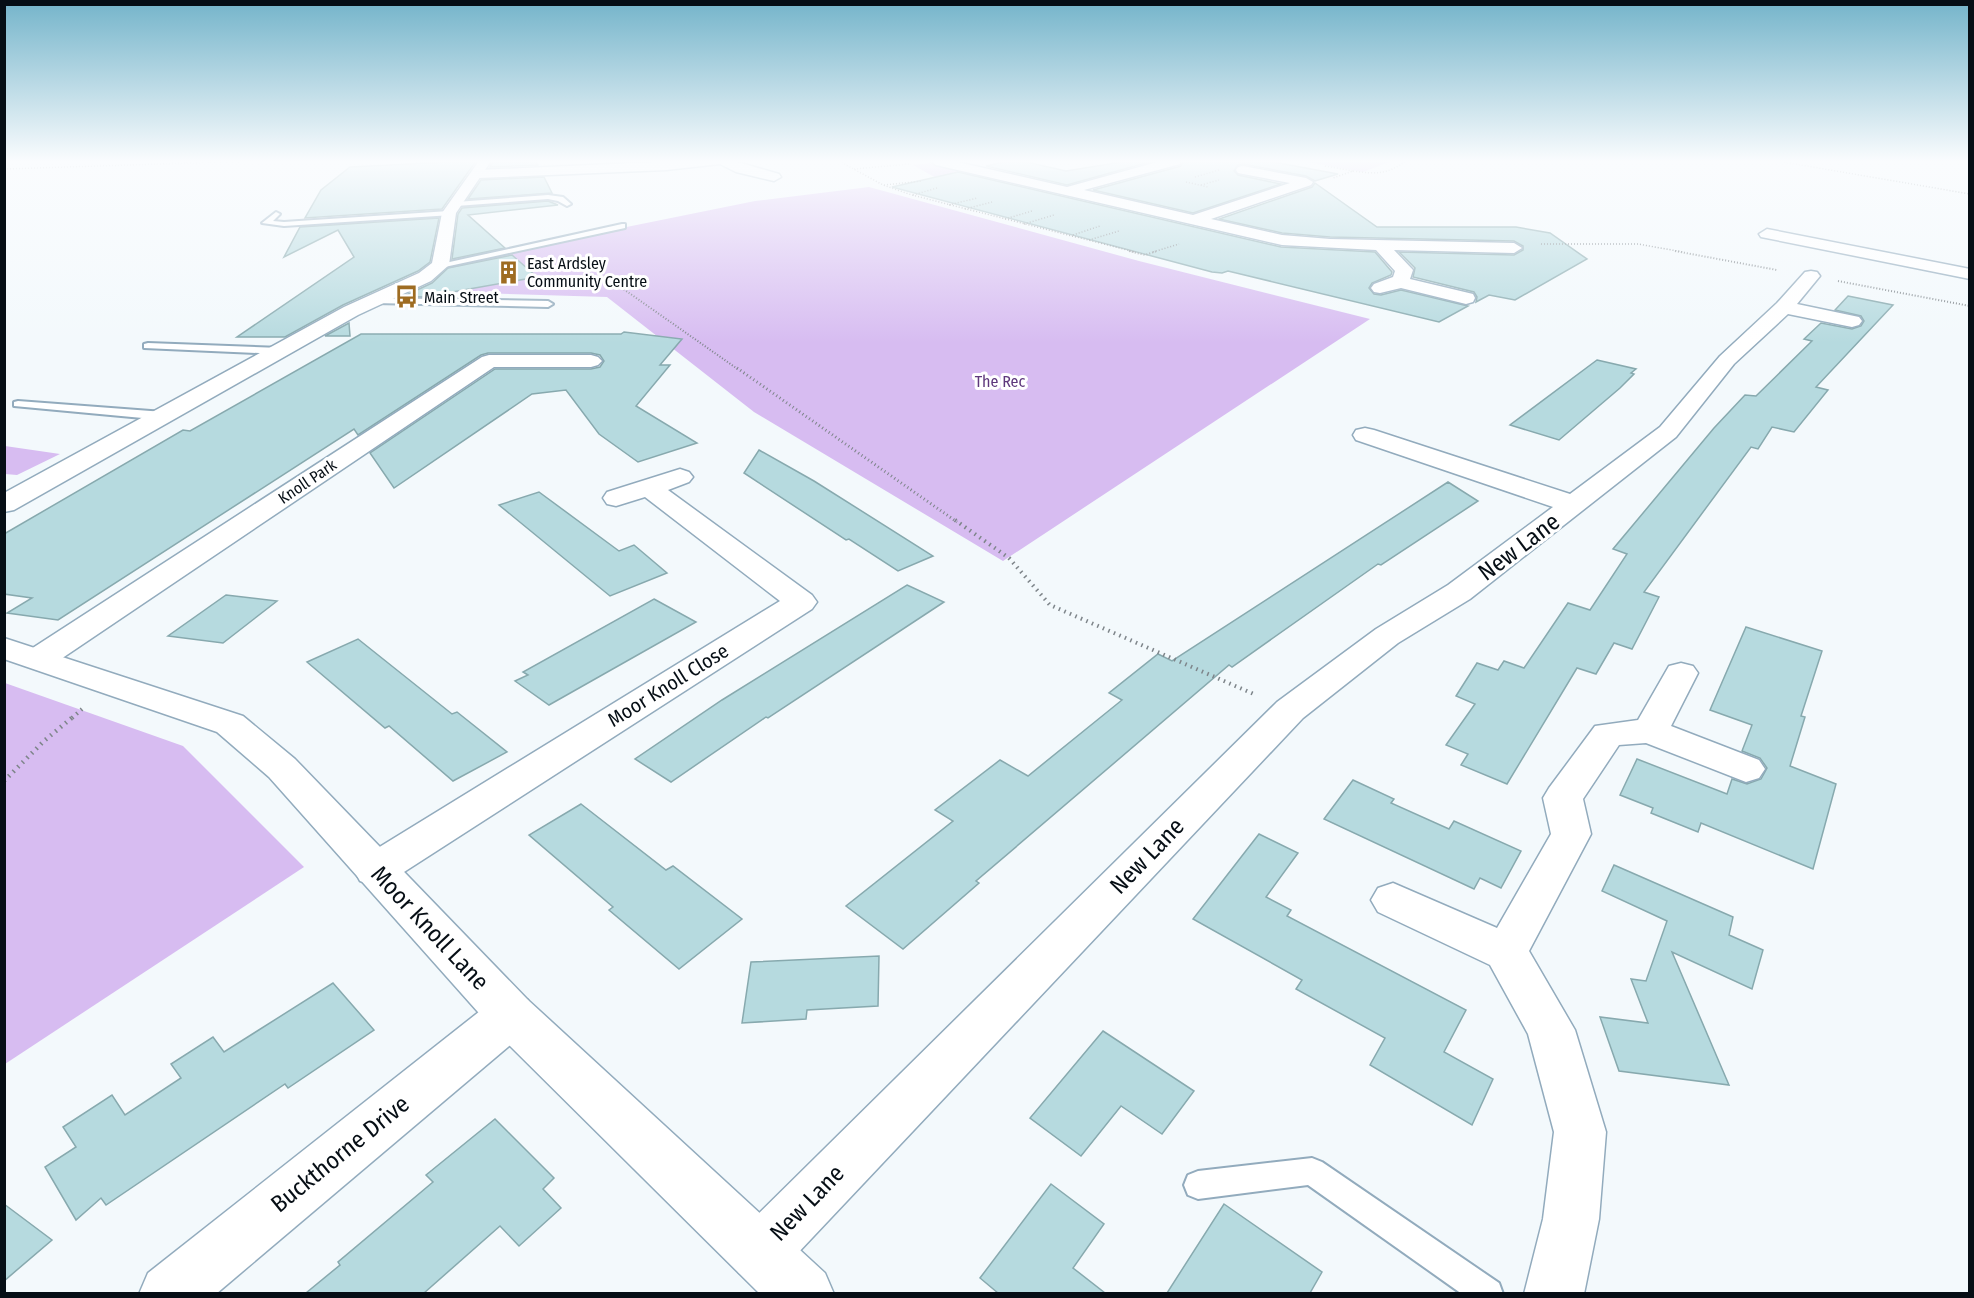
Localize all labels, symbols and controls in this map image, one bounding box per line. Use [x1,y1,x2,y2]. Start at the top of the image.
place label: East Ardsley Community Centre [527,254,647,291]
building icon: East Ardsley Community Centre [496,259,522,285]
bus stop icon: Main Street [393,284,419,310]
place label: Main Street [424,288,500,307]
park label: The Rec [975,372,1026,391]
street label: Knoll Park [275,455,340,508]
street label: New Lane [1473,507,1565,587]
street label: Moor Knoll Close [603,638,733,732]
street label: New Lane [1104,812,1190,900]
street label: Moor Knoll Lane [365,860,495,996]
street label: Buckthorne Drive [265,1090,415,1218]
street label: New Lane [764,1159,850,1247]

